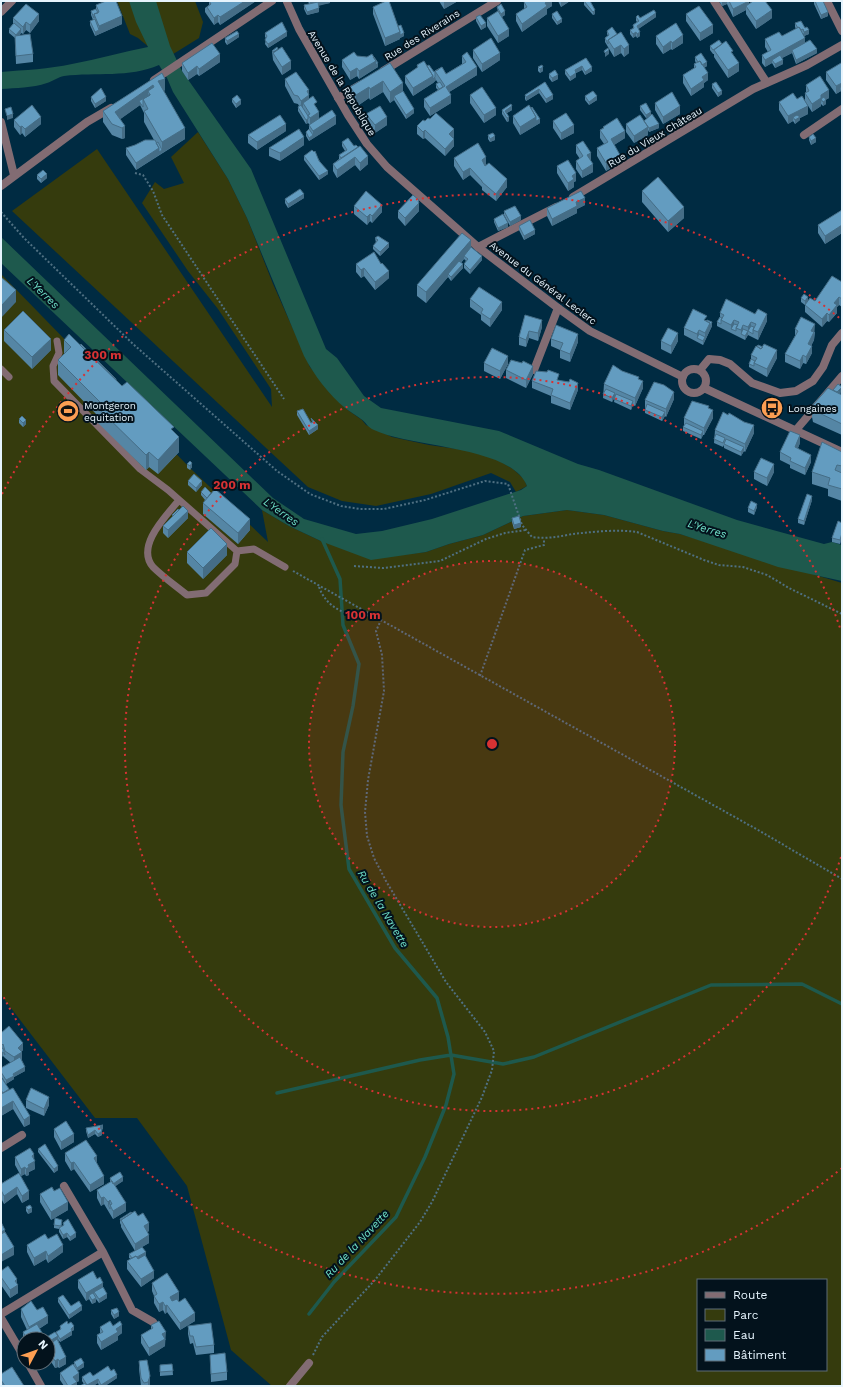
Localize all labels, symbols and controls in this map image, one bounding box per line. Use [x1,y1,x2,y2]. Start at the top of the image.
street label: Rue des Riverains [382,7,462,63]
street label: Avenue de la République [306,28,378,138]
street label: Rue du Vieux Château [606,105,704,169]
street label: Avenue du Général Leclerc [487,239,599,327]
water label: L'Yerres [24,274,62,312]
text: 300 m [84,348,122,362]
bus stop icon: Longaines [759,395,785,421]
sports icon: Montgeron equitation [55,398,81,424]
place label: Montgeron equitation [84,400,136,423]
place label: Longaines [788,403,837,414]
text: 200 m [213,478,251,492]
water label: L'Yerres [261,495,301,529]
water label: L'Yerres [686,517,728,541]
text: 100 m [345,608,381,622]
centre of rings [485,737,499,751]
water label: Ru de la Navette [355,868,411,950]
water label: Ru de la Navette [322,1207,392,1281]
legend [697,1279,827,1371]
text: Route [733,1288,767,1302]
text: Parc [733,1308,759,1322]
text: Eau [733,1328,755,1342]
north arrow [16,1331,56,1371]
text: N [36,1337,51,1352]
text: Bâtiment [733,1348,786,1362]

